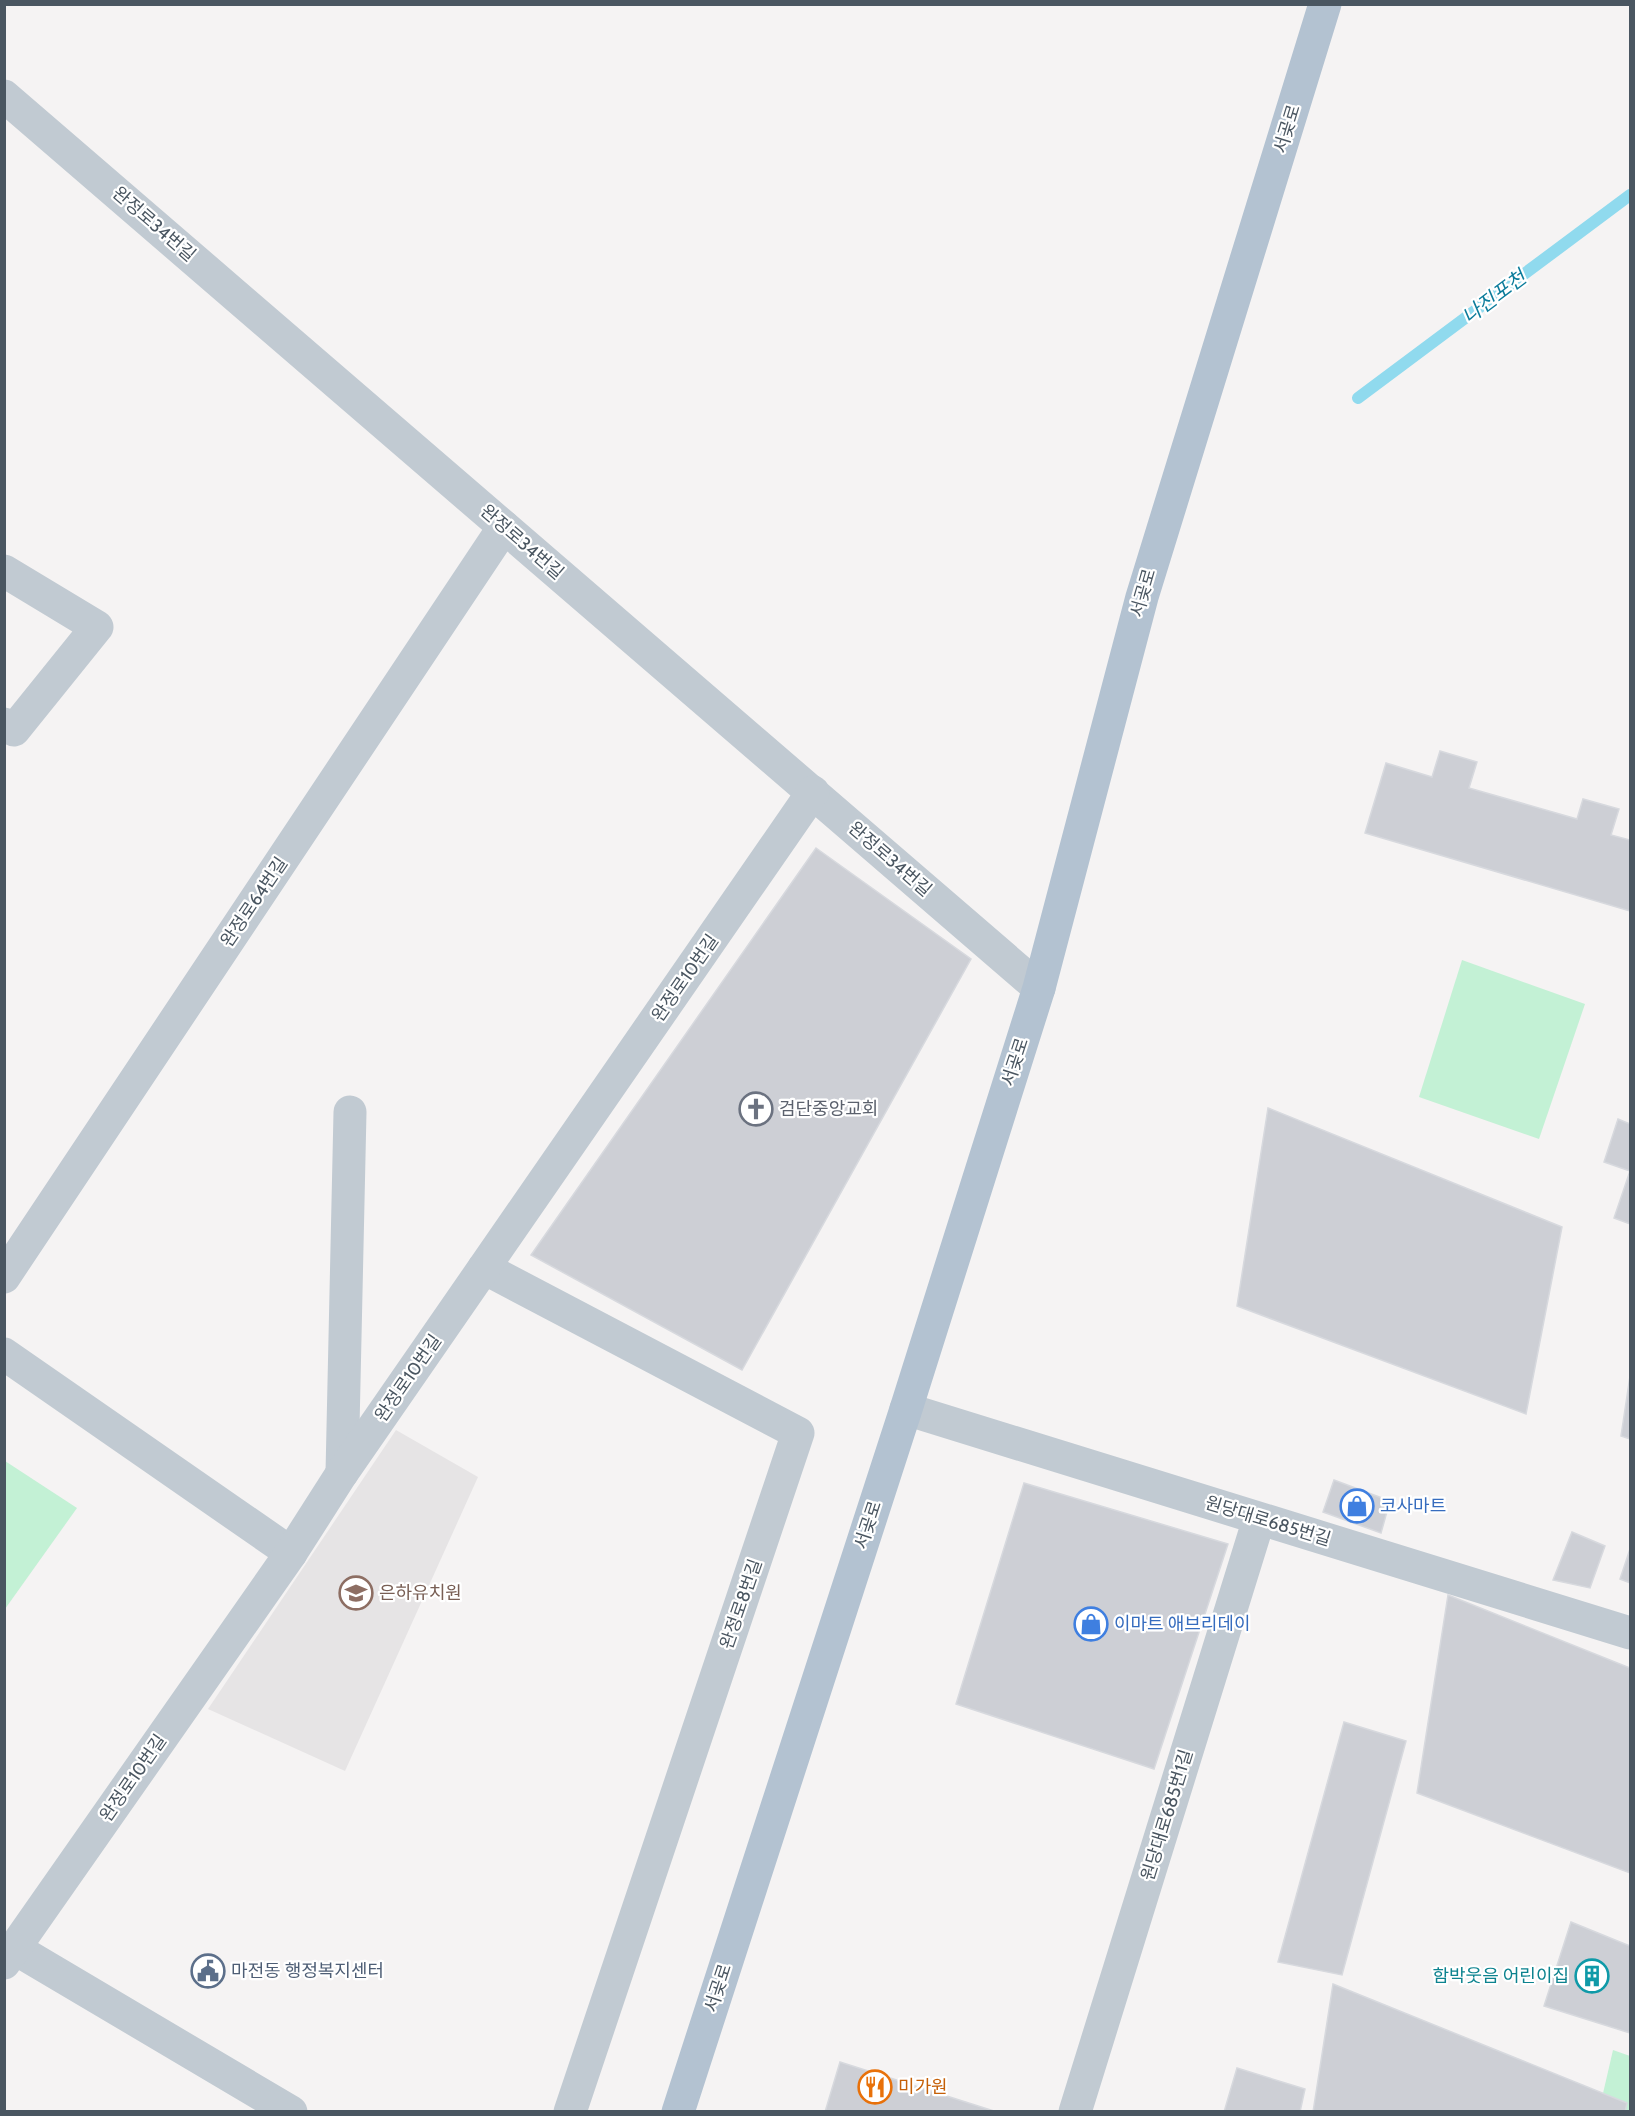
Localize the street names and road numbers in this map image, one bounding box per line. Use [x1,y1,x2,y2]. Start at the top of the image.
street label: 서곶로 [1269,102,1305,156]
street label: 완정로34번길 [108,182,200,266]
street label: 완정로34번길 [476,500,568,584]
street label: 서곶로 [1126,566,1160,620]
street label: 완정로34번길 [844,817,936,901]
street label: 완정로64번길 [216,853,292,951]
street label: 완정로10번길 [647,930,723,1026]
street label: 서곶로 [997,1035,1033,1089]
street label: 완정로10번길 [370,1330,446,1426]
street label: 원당대로685번길 [1203,1491,1333,1551]
street label: 서곶로 [850,1498,886,1552]
street label: 완정로8번길 [715,1556,767,1652]
street label: 완정로10번길 [95,1730,171,1826]
street label: 원당대로685번1길 [1137,1747,1197,1883]
street label: 서곶로 [700,1961,736,2015]

